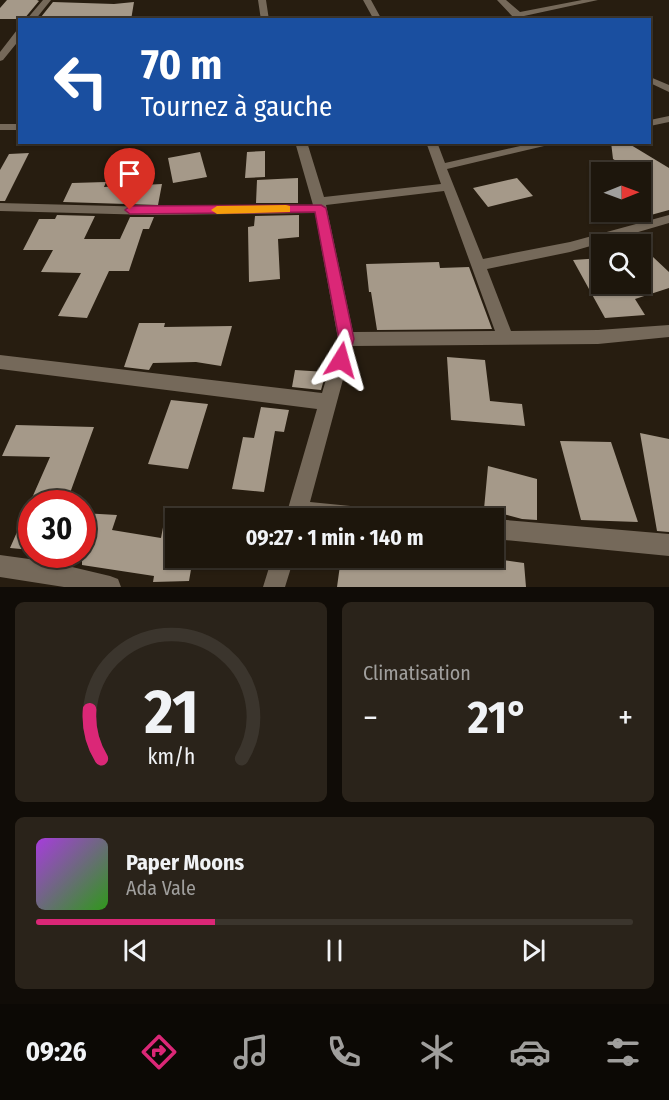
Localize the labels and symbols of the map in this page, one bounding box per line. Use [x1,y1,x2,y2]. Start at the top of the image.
pin [104,148,155,210]
north arrow [591,162,651,222]
position arrow [309,328,373,392]
speed limit sign: 30 [18,490,96,568]

